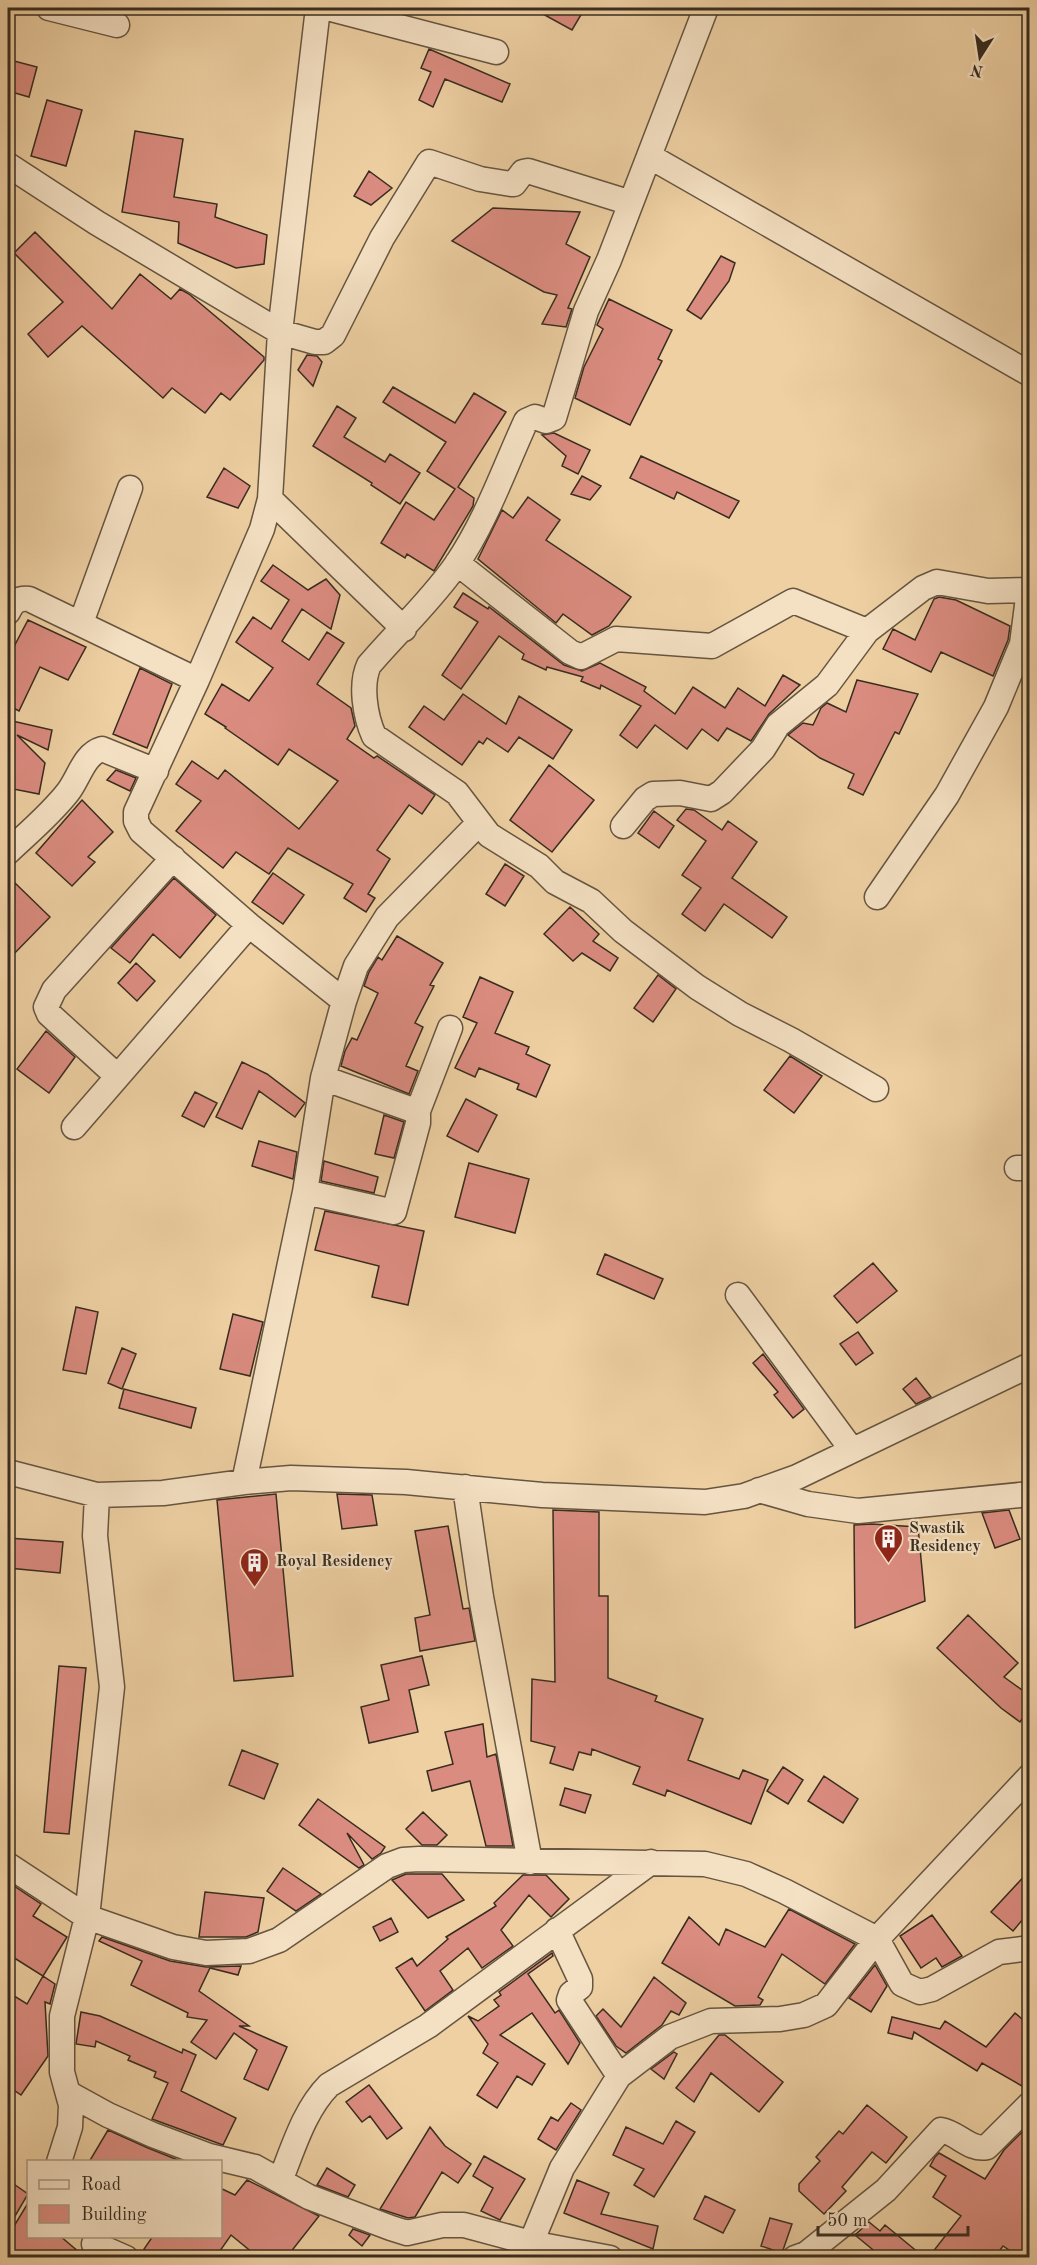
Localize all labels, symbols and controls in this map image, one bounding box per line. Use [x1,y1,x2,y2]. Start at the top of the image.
north arrow [950,27,1010,87]
text: N [969,60,985,79]
place label: Swastik Residency [909,1521,981,1555]
building icon: Swastik Residency [872,1522,904,1564]
building icon: Royal Residency [239,1546,271,1588]
place label: Royal Residency [276,1554,393,1570]
legend [27,2160,222,2238]
text: Road [81,2176,121,2194]
scale bar [818,2199,968,2237]
text: Building [81,2206,147,2224]
text: 50 m [827,2212,867,2230]

